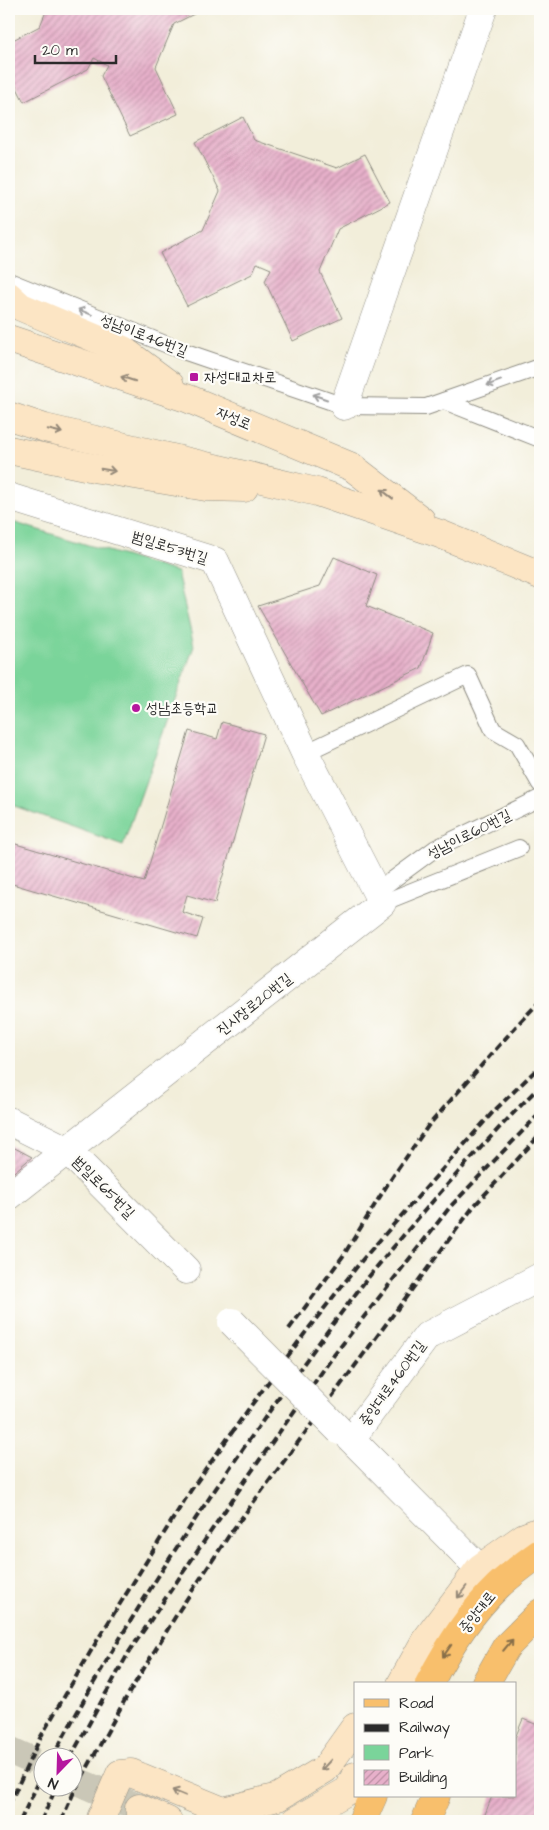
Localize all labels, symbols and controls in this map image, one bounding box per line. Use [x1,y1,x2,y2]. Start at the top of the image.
scale bar [35,32,116,64]
text: 20 m [42,40,78,61]
one-way arrow [78,307,93,316]
street label: 성남이로46번길 [97,309,191,362]
place label: 자성대교차로 [204,367,276,388]
marker: 자성대교차로 [188,371,200,383]
one-way arrow [121,374,137,383]
one-way arrow [487,379,503,388]
one-way arrow [312,392,328,402]
street label: 자성로 [213,402,255,435]
one-way arrow [47,426,63,436]
one-way arrow [99,466,115,476]
one-way arrow [380,489,394,499]
street label: 범일로53번길 [129,526,211,569]
place label: 성남초등학교 [146,698,218,719]
marker: 성남초등학교 [130,702,142,714]
street label: 성남이로60번길 [424,804,515,865]
street label: 진시장로20번길 [212,968,296,1041]
street label: 범일로65번길 [68,1152,139,1223]
street label: 중앙대로460번길 [354,1336,431,1431]
one-way arrow [457,1585,467,1599]
street label: 중앙대로 [454,1587,501,1638]
one-way arrow [503,1639,514,1652]
one-way arrow [442,1644,452,1658]
legend [354,1682,516,1798]
text: Road [399,1693,434,1714]
text: Railway [399,1717,450,1739]
text: Park [399,1743,434,1764]
north arrow [32,1748,82,1798]
one-way arrow [320,1759,332,1772]
text: Building [399,1767,447,1789]
text: N [45,1772,61,1794]
one-way arrow [172,1788,187,1797]

